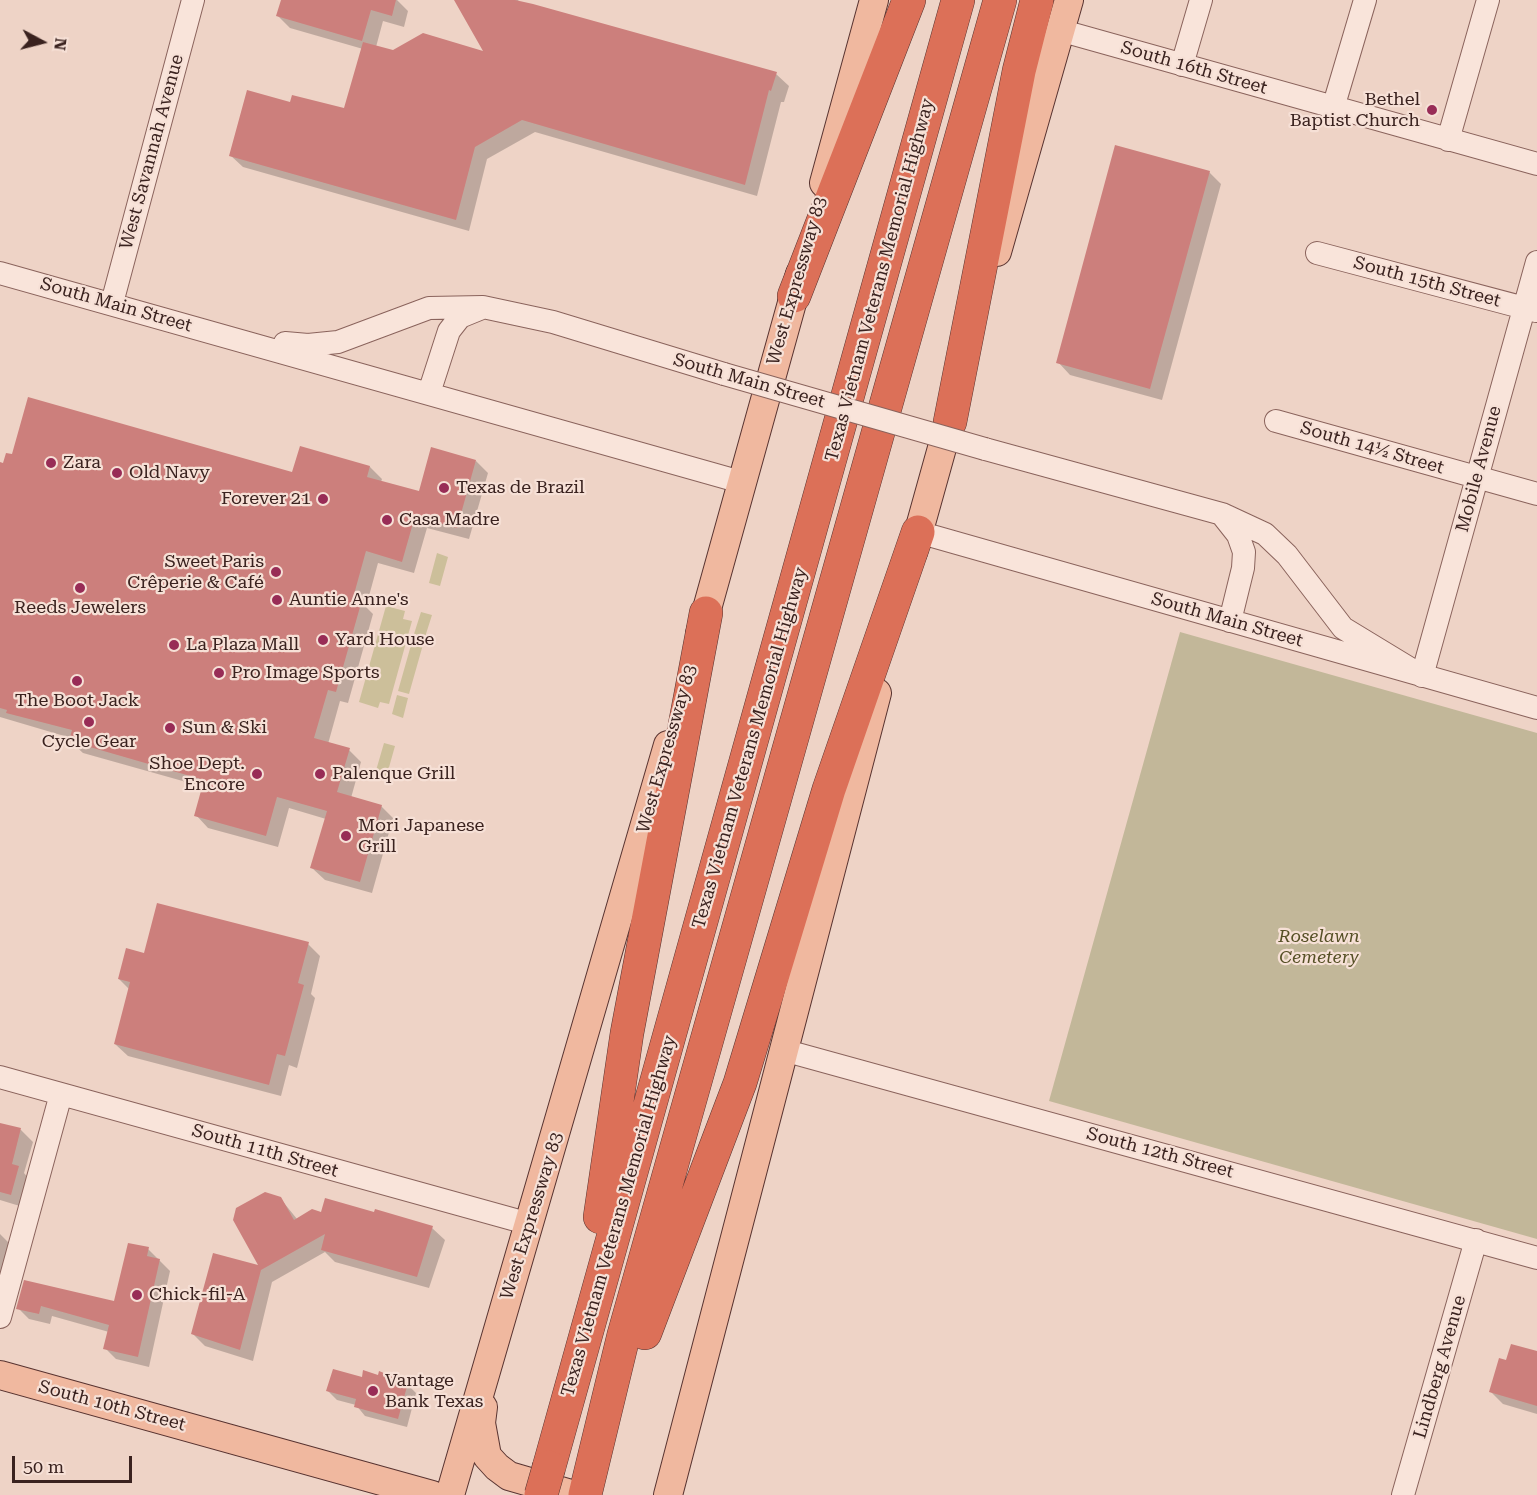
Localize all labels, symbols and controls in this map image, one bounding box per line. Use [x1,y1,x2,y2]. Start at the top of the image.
north arrow [12,12,72,72]
text: N [50,37,71,52]
street label: South 16th Street [1118,37,1270,99]
street label: West Savannah Avenue [116,52,188,252]
place label: Bethel Baptist Church [1290,89,1420,132]
street label: Texas Vietnam Veterans Memorial Highway [821,96,939,464]
marker: Bethel Baptist Church [1425,103,1439,117]
street label: West Expressway 83 [763,194,831,368]
street label: South 15th Street [1351,252,1503,312]
street label: South Main Street [38,273,194,337]
street label: South Main Street [671,349,827,413]
street label: Mobile Avenue [1452,403,1506,535]
street label: South 14½ Street [1298,417,1446,479]
place label: Zara [63,452,101,474]
marker: Zara [44,456,58,470]
place label: Old Navy [129,462,210,484]
marker: Old Navy [110,466,124,480]
place label: Texas de Brazil [456,477,585,499]
marker: Texas de Brazil [437,481,451,495]
place label: Forever 21 [221,488,311,510]
marker: Forever 21 [316,492,330,506]
place label: Casa Madre [399,509,500,531]
marker: Casa Madre [380,513,394,527]
place label: Sweet Paris Crêperie & Café [127,551,264,594]
marker: Sweet Paris Crêperie & Café [269,565,283,579]
street label: Texas Vietnam Veterans Memorial Highway [688,565,812,931]
marker: Reeds Jewelers [73,581,87,595]
street label: South Main Street [1149,588,1305,652]
place label: Auntie Anne's [289,589,409,611]
marker: Auntie Anne's [270,593,284,607]
place label: Reeds Jewelers [14,597,146,619]
place label: Yard House [335,629,434,651]
marker: Yard House [316,633,330,647]
place label: La Plaza Mall [186,634,299,656]
marker: La Plaza Mall [167,638,181,652]
place label: Pro Image Sports [231,662,380,684]
street label: West Expressway 83 [633,662,701,836]
marker: Pro Image Sports [212,666,226,680]
marker: The Boot Jack [70,674,84,688]
place label: The Boot Jack [15,690,139,712]
marker: Cycle Gear [82,715,96,729]
place label: Sun & Ski [182,717,267,739]
marker: Sun & Ski [163,721,177,735]
place label: Cycle Gear [42,731,136,753]
place label: Shoe Dept. Encore [149,753,245,795]
place label: Palenque Grill [332,763,455,785]
marker: Shoe Dept. Encore [250,767,264,781]
marker: Palenque Grill [313,767,327,781]
place label: Mori Japanese Grill [358,815,484,858]
marker: Mori Japanese Grill [339,829,353,843]
park label: Roselawn Cemetery [1278,926,1360,968]
street label: Texas Vietnam Veterans Memorial Highway [557,1033,681,1399]
street label: South 11th Street [189,1120,341,1182]
street label: South 12th Street [1084,1123,1236,1183]
street label: West Expressway 83 [496,1130,568,1302]
place label: Chick-fil-A [149,1284,245,1306]
marker: Chick-fil-A [130,1288,144,1302]
street label: Lindberg Avenue [1409,1293,1471,1441]
place label: Vantage Bank Texas [385,1370,483,1412]
street label: South 10th Street [36,1376,188,1436]
marker: Vantage Bank Texas [366,1384,380,1398]
scale bar [15,1444,135,1482]
text: 50 m [23,1456,64,1477]

